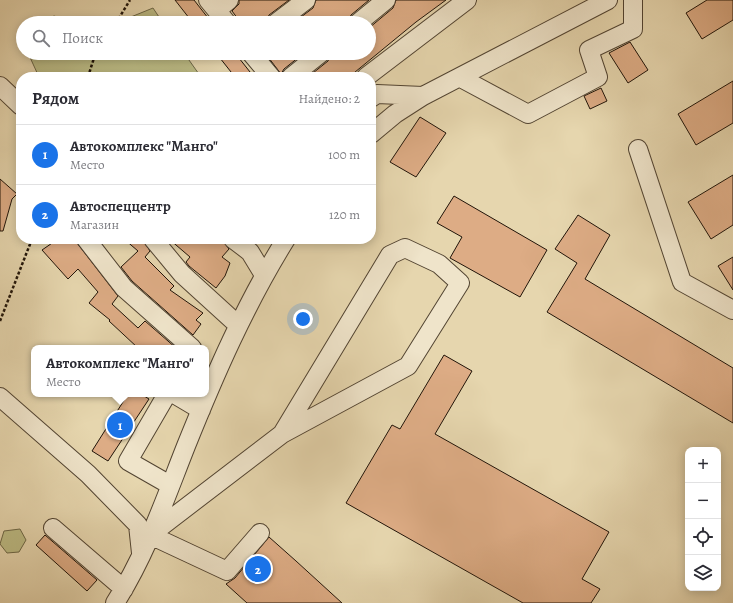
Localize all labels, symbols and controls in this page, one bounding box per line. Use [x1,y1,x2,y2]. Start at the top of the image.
search box [16,16,376,60]
icon: search [30,27,52,49]
text: Поиск [62,28,103,48]
text: Рядом [32,87,79,110]
text: Найдено: 2 [299,90,360,107]
text: Автокомплекс "Манго" [70,136,218,156]
text: 1 [43,146,47,163]
text: 100 m [328,146,360,163]
text: Место [70,156,105,173]
text: Автоспеццентр [70,196,171,216]
text: 2 [42,206,48,223]
text: 120 m [329,206,360,223]
text: Магазин [70,216,119,233]
your location [293,309,313,329]
popup [31,345,209,397]
text: Автокомплекс "Манго" [46,353,194,373]
text: Место [46,373,81,390]
pin: 1 [107,410,133,440]
map controls [685,447,721,591]
button: + [685,447,721,483]
button: − [685,483,721,519]
button: locate [685,519,721,555]
pin: 2 [245,554,271,584]
button: layers [685,555,721,591]

